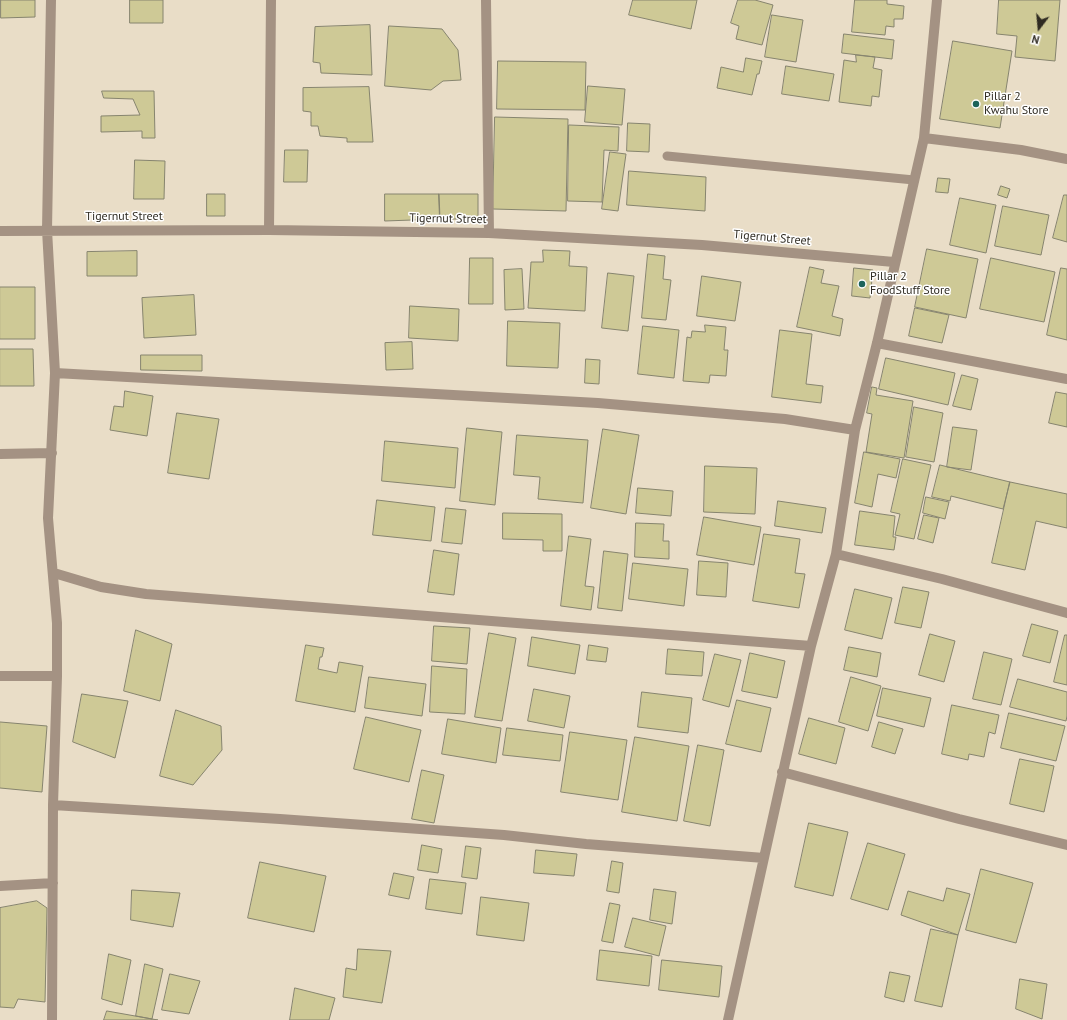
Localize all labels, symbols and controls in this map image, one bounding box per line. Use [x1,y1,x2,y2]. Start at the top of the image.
north arrow [1019,8,1059,48]
text: N [1030,32,1041,47]
place label: Pillar 2 Kwahu Store [984,90,1049,118]
marker: Pillar 2 Kwahu Store [971,99,981,109]
street label: Tigernut Street [85,210,163,224]
street label: Tigernut Street [409,211,487,227]
street label: Tigernut Street [733,227,811,249]
place label: Pillar 2 FoodStuff Store [870,270,950,298]
marker: Pillar 2 FoodStuff Store [857,279,867,289]

